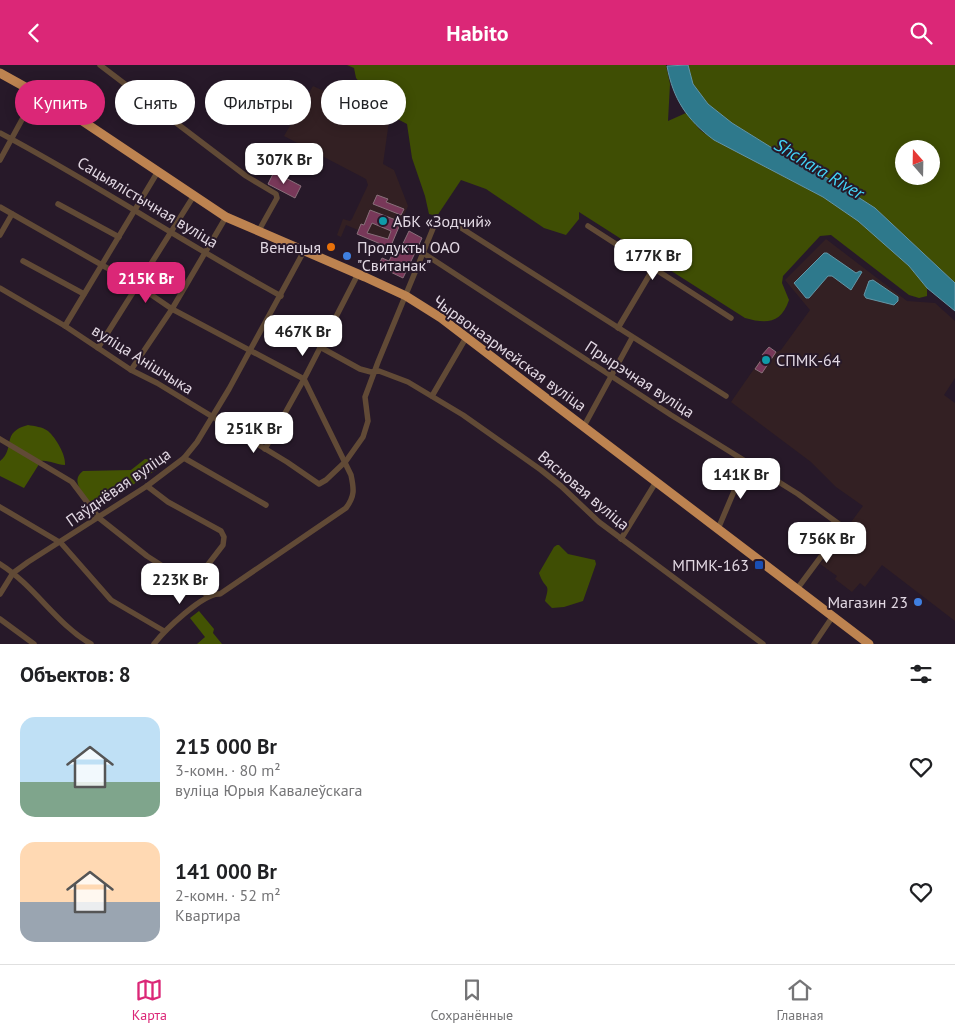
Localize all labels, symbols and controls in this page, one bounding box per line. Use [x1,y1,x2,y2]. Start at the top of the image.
icon: back [20,19,48,47]
text: Habito [446,19,509,47]
icon: search [907,19,935,47]
chip: Купить [15,80,105,125]
chip: Снять [115,80,195,125]
chip: Фильтры [205,80,311,125]
chip: Новое [321,80,406,125]
water label: Shchara River [770,133,869,205]
north arrow [895,140,940,185]
map controls [895,140,940,185]
pin: 307K Br [238,143,330,185]
text: 307K Br [256,149,312,169]
street label: Сацыялістычная вуліца [74,152,222,252]
place label: АБК «Зодчий» [393,211,492,231]
marker: АБК «Зодчий» [377,215,389,227]
place label: Венецыя [260,237,321,257]
place label: Продукты ОАО "Свитанак" [357,237,460,275]
pin: 177K Br [607,239,699,281]
marker: Венецыя [325,241,337,253]
text: 177K Br [625,245,681,265]
marker: Продукты ОАО "Свитанак" [341,250,353,262]
pin: 215K Br [100,261,192,304]
text: 215K Br [118,268,174,288]
street label: Чырвонаармейская вуліца [429,291,591,415]
pin: 467K Br [257,315,349,357]
street label: вуліца Анішчыка [88,320,198,398]
text: 467K Br [275,321,331,341]
street label: Прырэчная вуліца [582,336,698,422]
place label: СПМК-64 [776,350,841,370]
marker: СПМК-64 [760,354,772,366]
pin: 251K Br [208,411,300,454]
text: 251K Br [226,418,282,438]
street label: Паўднёвая вуліца [62,443,174,531]
street label: Вясновая вуліца [534,446,634,534]
pin: 141K Br [695,457,787,500]
text: 141K Br [713,464,769,484]
pin: 756K Br [781,521,873,564]
text: 756K Br [799,528,855,548]
place label: МПМК-163 [672,555,749,575]
marker: МПМК-163 [753,559,765,571]
pin: 223K Br [134,563,226,605]
text: 223K Br [152,569,208,589]
place label: Магазин 23 [827,592,908,612]
marker: Магазин 23 [912,596,924,608]
icon: filters [907,660,935,688]
text: Объектов: 8 [20,661,131,688]
text: 215 000 Br [175,733,277,760]
icon: home [60,737,120,797]
icon: heart [907,753,935,781]
text: 3-комн. · 80 m² [175,760,281,780]
text: вуліца Юрыя Кавалеўскага [175,780,362,800]
text: 141 000 Br [175,858,277,885]
icon: home [60,862,120,922]
icon: heart [907,878,935,906]
text: 2-комн. · 52 m² [175,885,281,905]
text: Квартира [175,905,241,925]
tab: Карта [132,976,167,1024]
tab: Сохранённые [430,976,513,1024]
tab: Главная [776,976,823,1024]

